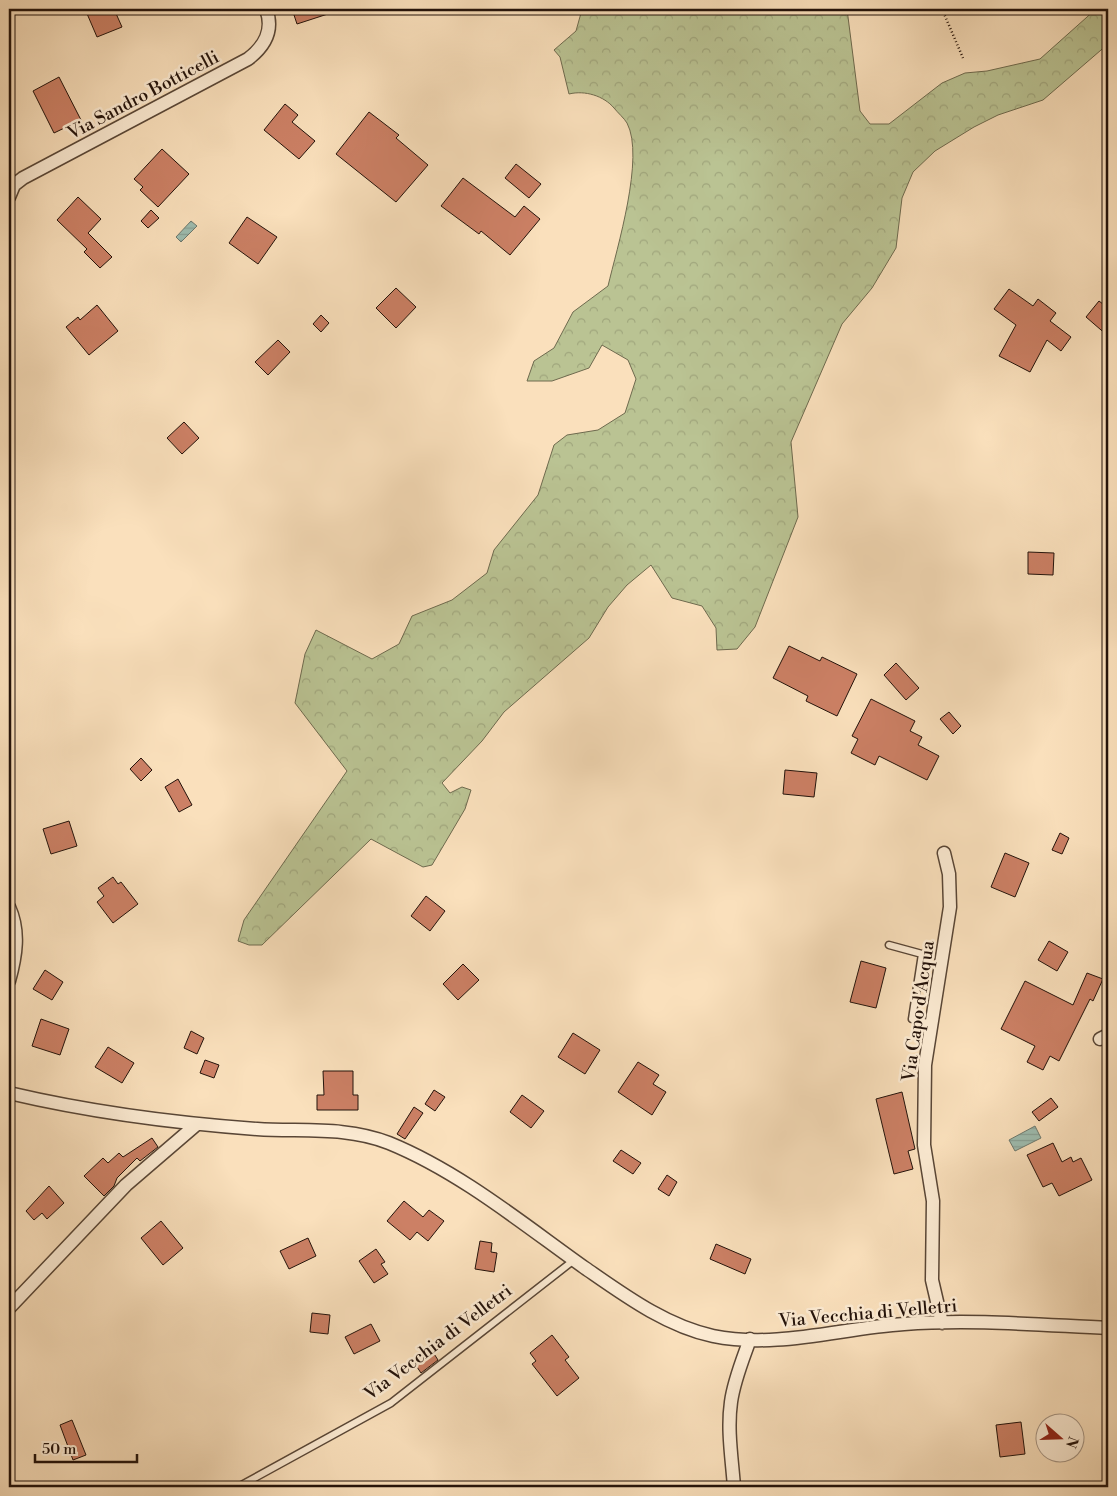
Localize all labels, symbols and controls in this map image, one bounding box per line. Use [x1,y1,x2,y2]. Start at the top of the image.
street label: Via Sandro Botticelli [63,46,223,146]
street label: Via Capo d'Acqua [897,938,940,1084]
street label: Via Vecchia di Velletri [359,1279,517,1406]
street label: Via Vecchia di Velletri [777,1294,958,1333]
north arrow [1034,1414,1084,1464]
scale bar [35,1431,138,1463]
text: N [1061,1434,1082,1450]
text: 50 m [42,1440,76,1459]

